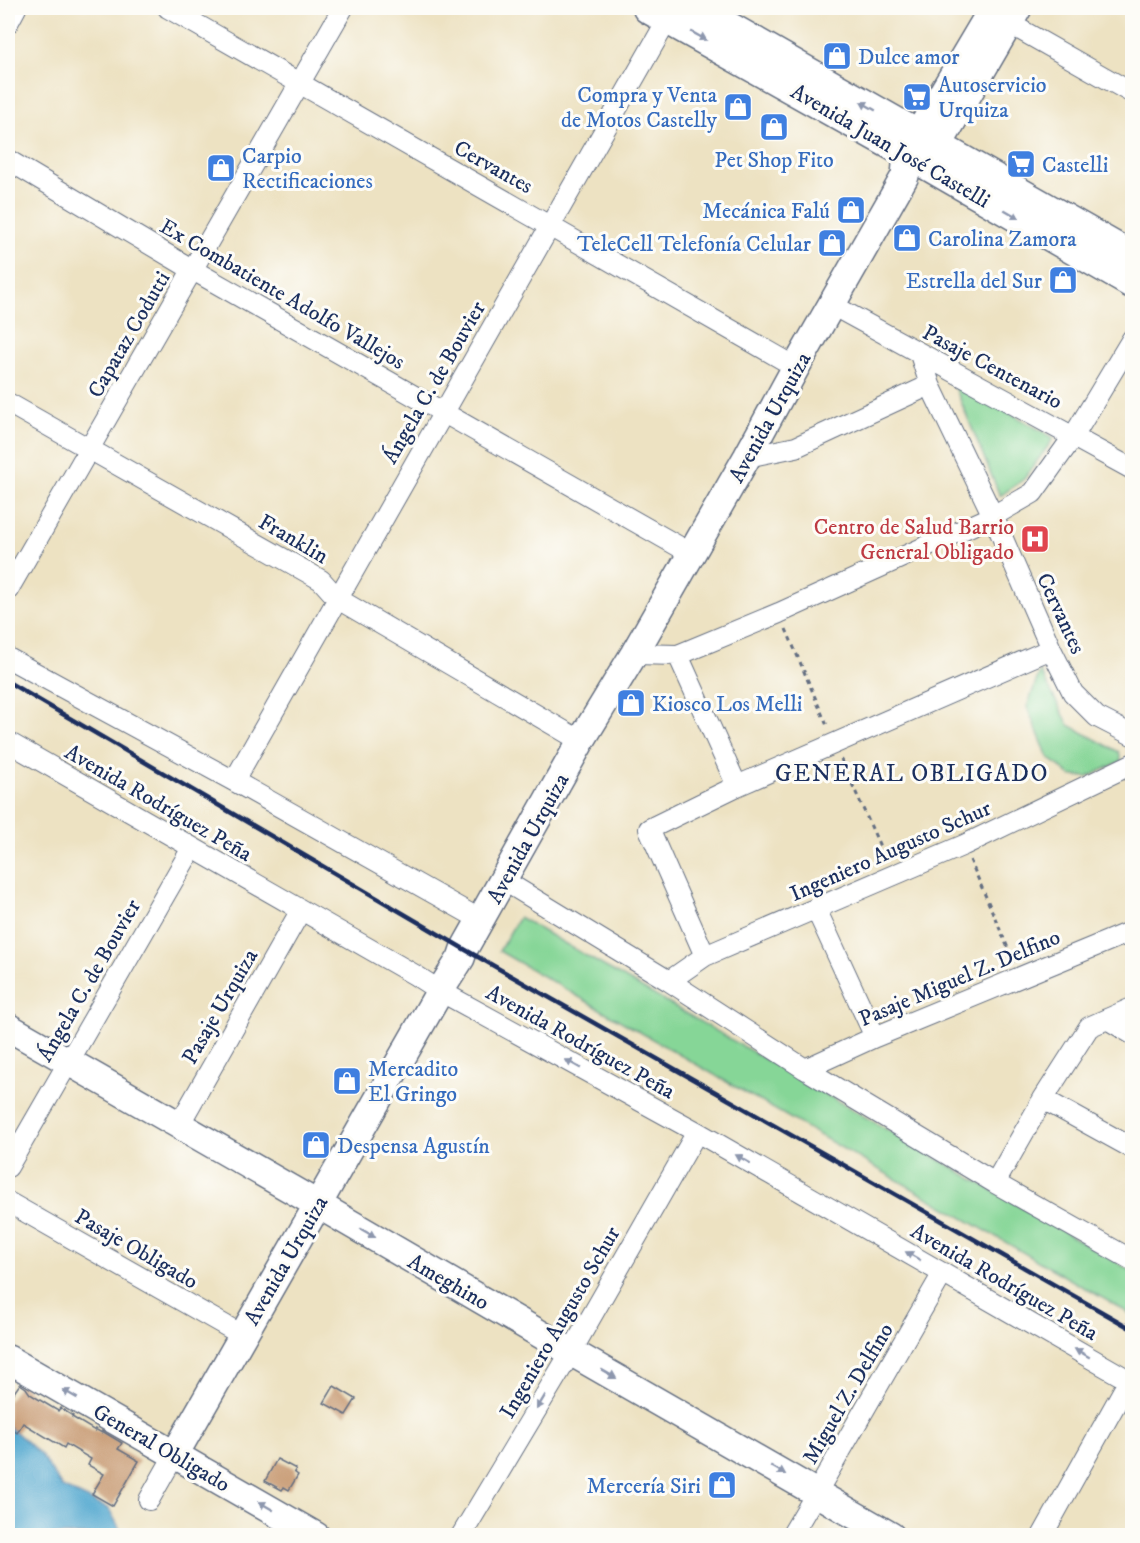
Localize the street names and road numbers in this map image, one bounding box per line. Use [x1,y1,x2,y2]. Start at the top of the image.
street label: Avenida Juan José Castelli [786,78,995,214]
street label: Cervantes [449,135,537,200]
street label: Ex Combatiente Adolfo Vallejos [155,213,410,376]
street label: Capataz Codutti [82,267,176,403]
street label: Ángela C. de Bouvier [376,295,492,469]
street label: Pasaje Centenario [918,319,1067,416]
street label: Avenida Urquiza [723,347,818,488]
street label: Franklin [254,509,333,570]
street label: Cervantes [1030,569,1091,658]
street label: Avenida Rodríguez Peña [60,739,257,868]
street label: Avenida Urquiza [481,768,576,909]
street label: Ingeniero Augusto Schur [786,795,996,908]
street label: Ángela C. de Bouvier [31,893,147,1067]
street label: Pasaje Miguel Z. Delfino [855,924,1064,1033]
street label: Pasaje Urquiza [176,944,264,1069]
street label: Avenida Rodríguez Peña [481,979,680,1106]
street label: Avenida Urquiza [238,1191,335,1330]
street label: Pasaje Obligado [70,1203,203,1295]
street label: Avenida Rodríguez Peña [906,1218,1103,1347]
street label: Ingeniero Augusto Schur [494,1221,627,1424]
street label: Ameghino [403,1248,494,1316]
street label: Miguel Z. Delfino [797,1318,900,1469]
street label: General Obligado [88,1398,235,1498]

